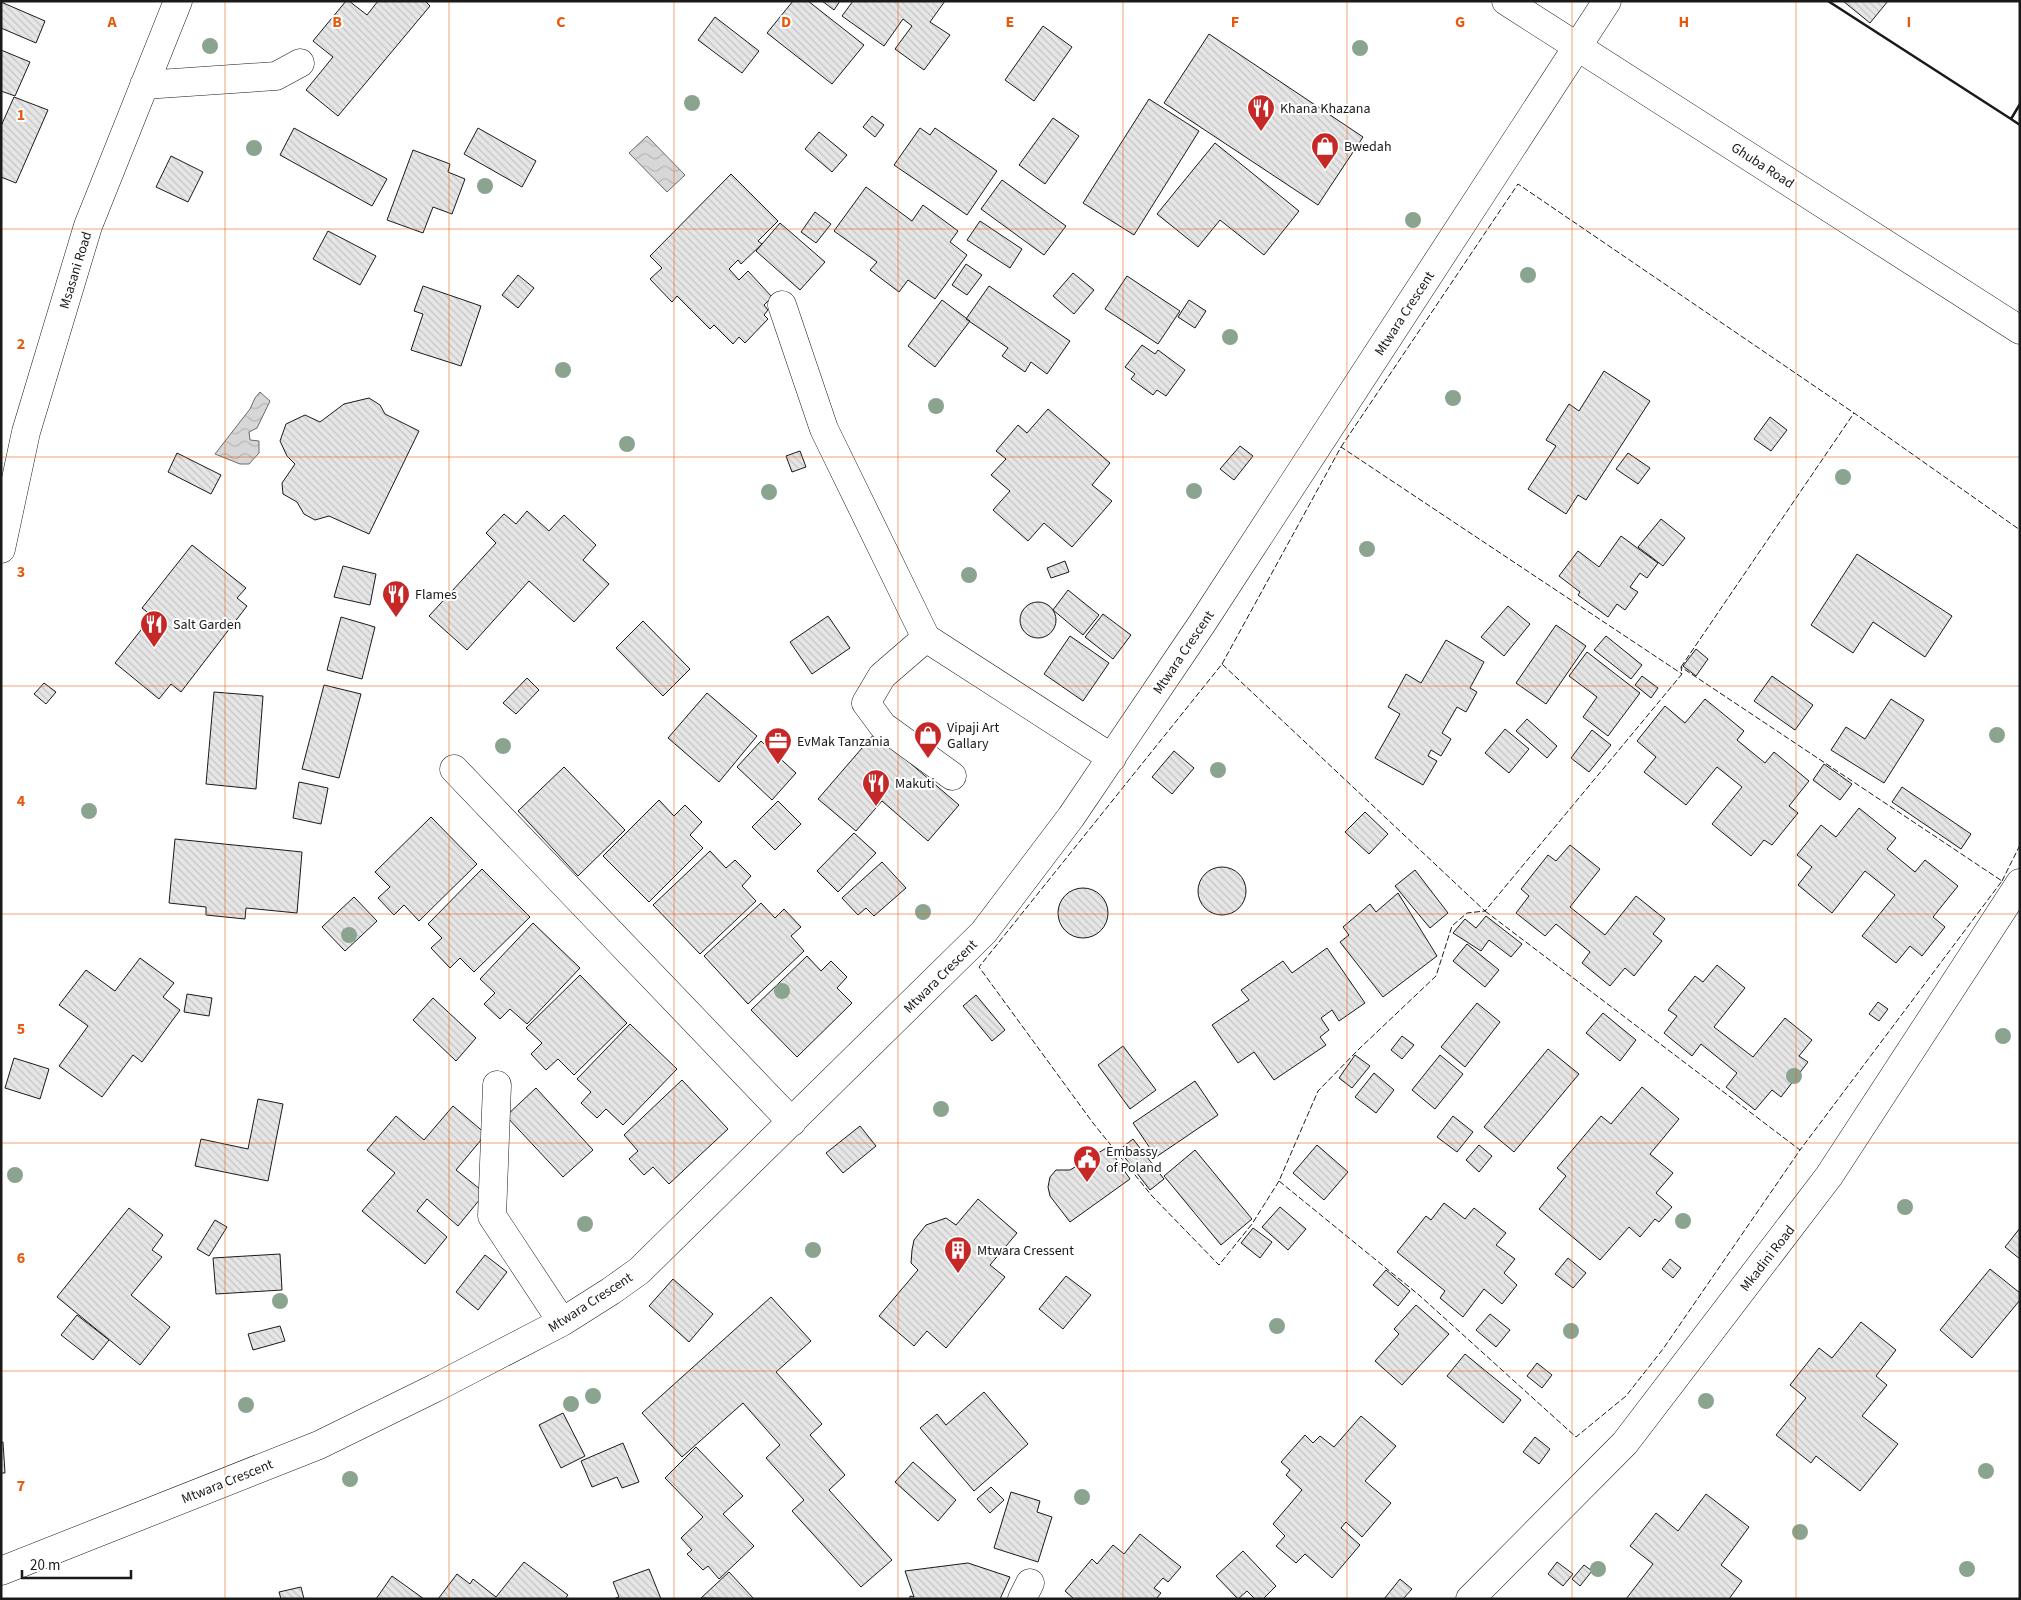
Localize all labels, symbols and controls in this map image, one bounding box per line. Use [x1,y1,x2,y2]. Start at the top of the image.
text: A [106,11,117,33]
text: B [332,11,342,33]
text: C [556,11,566,33]
text: D [781,11,791,33]
text: E [1006,11,1014,33]
text: F [1231,11,1239,33]
text: G [1455,11,1465,33]
text: H [1679,11,1689,33]
text: I [1907,11,1911,33]
restaurant icon: Khana Khazana [1246,93,1276,132]
place label: Khana Khazana [1280,99,1370,119]
text: 1 [17,104,25,126]
shop icon: Bwedah [1310,131,1340,170]
place label: Bwedah [1344,137,1392,157]
street label: Ghuba Road [1727,138,1798,194]
street label: Msasani Road [55,229,97,311]
street label: Mtwara Crescent [1370,267,1440,360]
text: 2 [17,333,25,355]
text: 3 [17,561,25,583]
restaurant icon: Flames [381,579,411,618]
place label: Flames [415,585,457,605]
street label: Mtwara Crescent [1148,606,1219,698]
restaurant icon: Salt Garden [139,609,169,648]
place label: Salt Garden [173,615,241,635]
place label: Vipaji Art Gallary [947,718,999,754]
shop icon: Vipaji Art Gallary [913,720,943,759]
office icon: EvMak Tanzania [763,726,793,765]
place label: EvMak Tanzania [797,732,890,752]
restaurant icon: Makuti [861,768,891,807]
place label: Makuti [895,774,935,794]
text: 4 [17,790,26,812]
street label: Mtwara Crescent [899,935,982,1018]
text: 5 [17,1018,25,1040]
place label: Embassy of Poland [1106,1142,1162,1178]
public building icon: Embassy of Poland [1072,1144,1102,1183]
street label: Mkadini Road [1736,1221,1800,1296]
building icon: Mtwara Cressent [943,1235,973,1274]
place label: Mtwara Cressent [977,1241,1074,1261]
text: 6 [17,1247,25,1269]
street label: Mtwara Crescent [544,1268,637,1338]
street label: Mtwara Crescent [179,1454,276,1509]
text: 7 [17,1475,25,1497]
scale bar [22,1548,131,1580]
text: 20 m [30,1555,60,1576]

